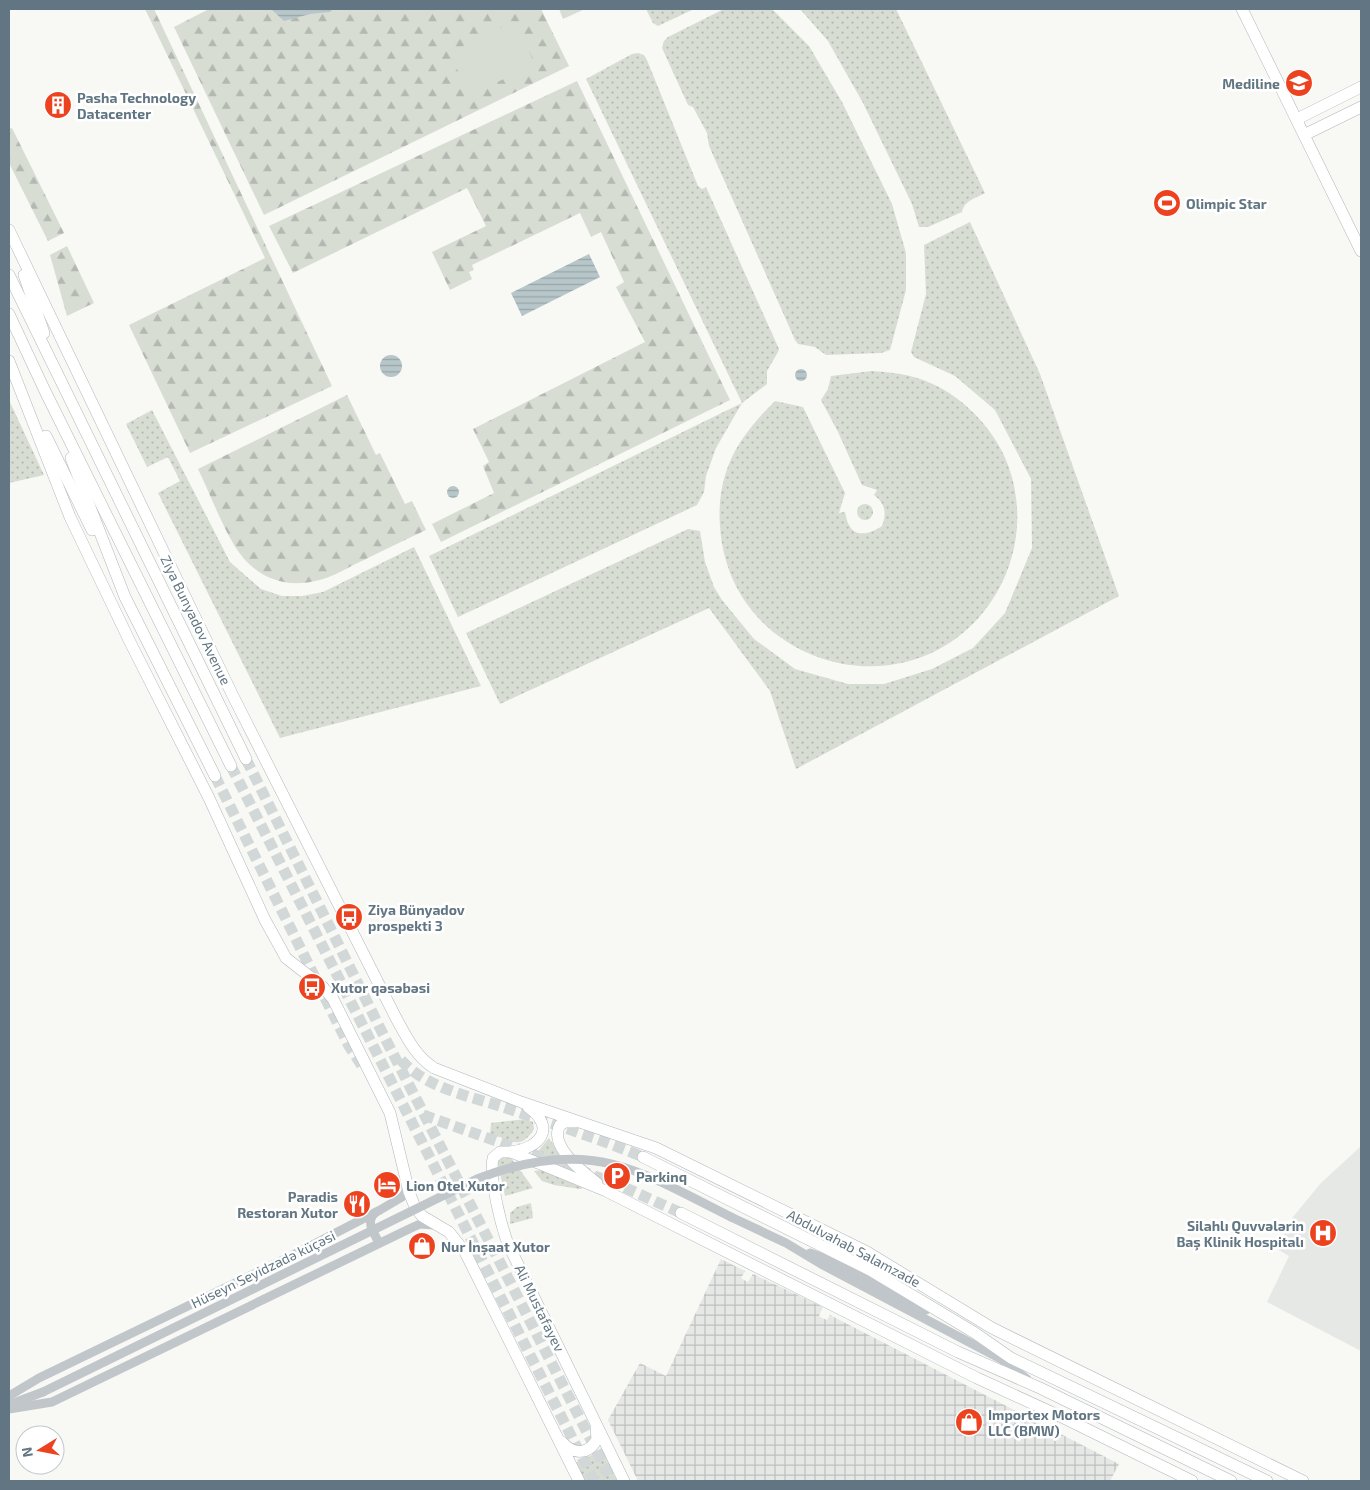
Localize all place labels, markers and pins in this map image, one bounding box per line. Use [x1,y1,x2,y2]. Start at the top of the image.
school or university icon: Mediline [1284,68,1314,98]
place label: Mediline [1222,75,1280,92]
place label: Pasha Technology Datacenter [77,89,196,122]
building icon: Pasha Technology Datacenter [43,90,73,120]
sports icon: Olimpic Star [1152,188,1182,218]
place label: Olimpic Star [1186,195,1267,212]
place label: Ziya Bünyadov prospekti 3 [368,901,465,934]
bus stop icon: Ziya Bünyadov prospekti 3 [334,902,364,932]
bus stop icon: Xutor qəsəbəsi [297,972,327,1002]
place label: Xutor qəsəbəsi [331,979,430,996]
parking icon: Parkinq [602,1161,632,1191]
place label: Parkinq [636,1168,687,1185]
hotel icon: Lion Otel Xutor [372,1170,402,1200]
place label: Lion Otel Xutor [406,1177,505,1194]
place label: Paradis Restoran Xutor [237,1188,338,1221]
restaurant icon: Paradis Restoran Xutor [342,1189,372,1219]
place label: Silahlı Quvvələrin Baş Klinik Hospitalı [1176,1217,1304,1251]
hospital icon: Silahlı Quvvələrin Baş Klinik Hospitalı [1308,1218,1338,1248]
shop icon: Nur İnşaat Xutor [407,1231,437,1261]
place label: Nur İnşaat Xutor [441,1238,550,1256]
place label: Importex Motors LLC (BMW) [988,1406,1100,1439]
shop icon: Importex Motors LLC (BMW) [954,1407,984,1437]

